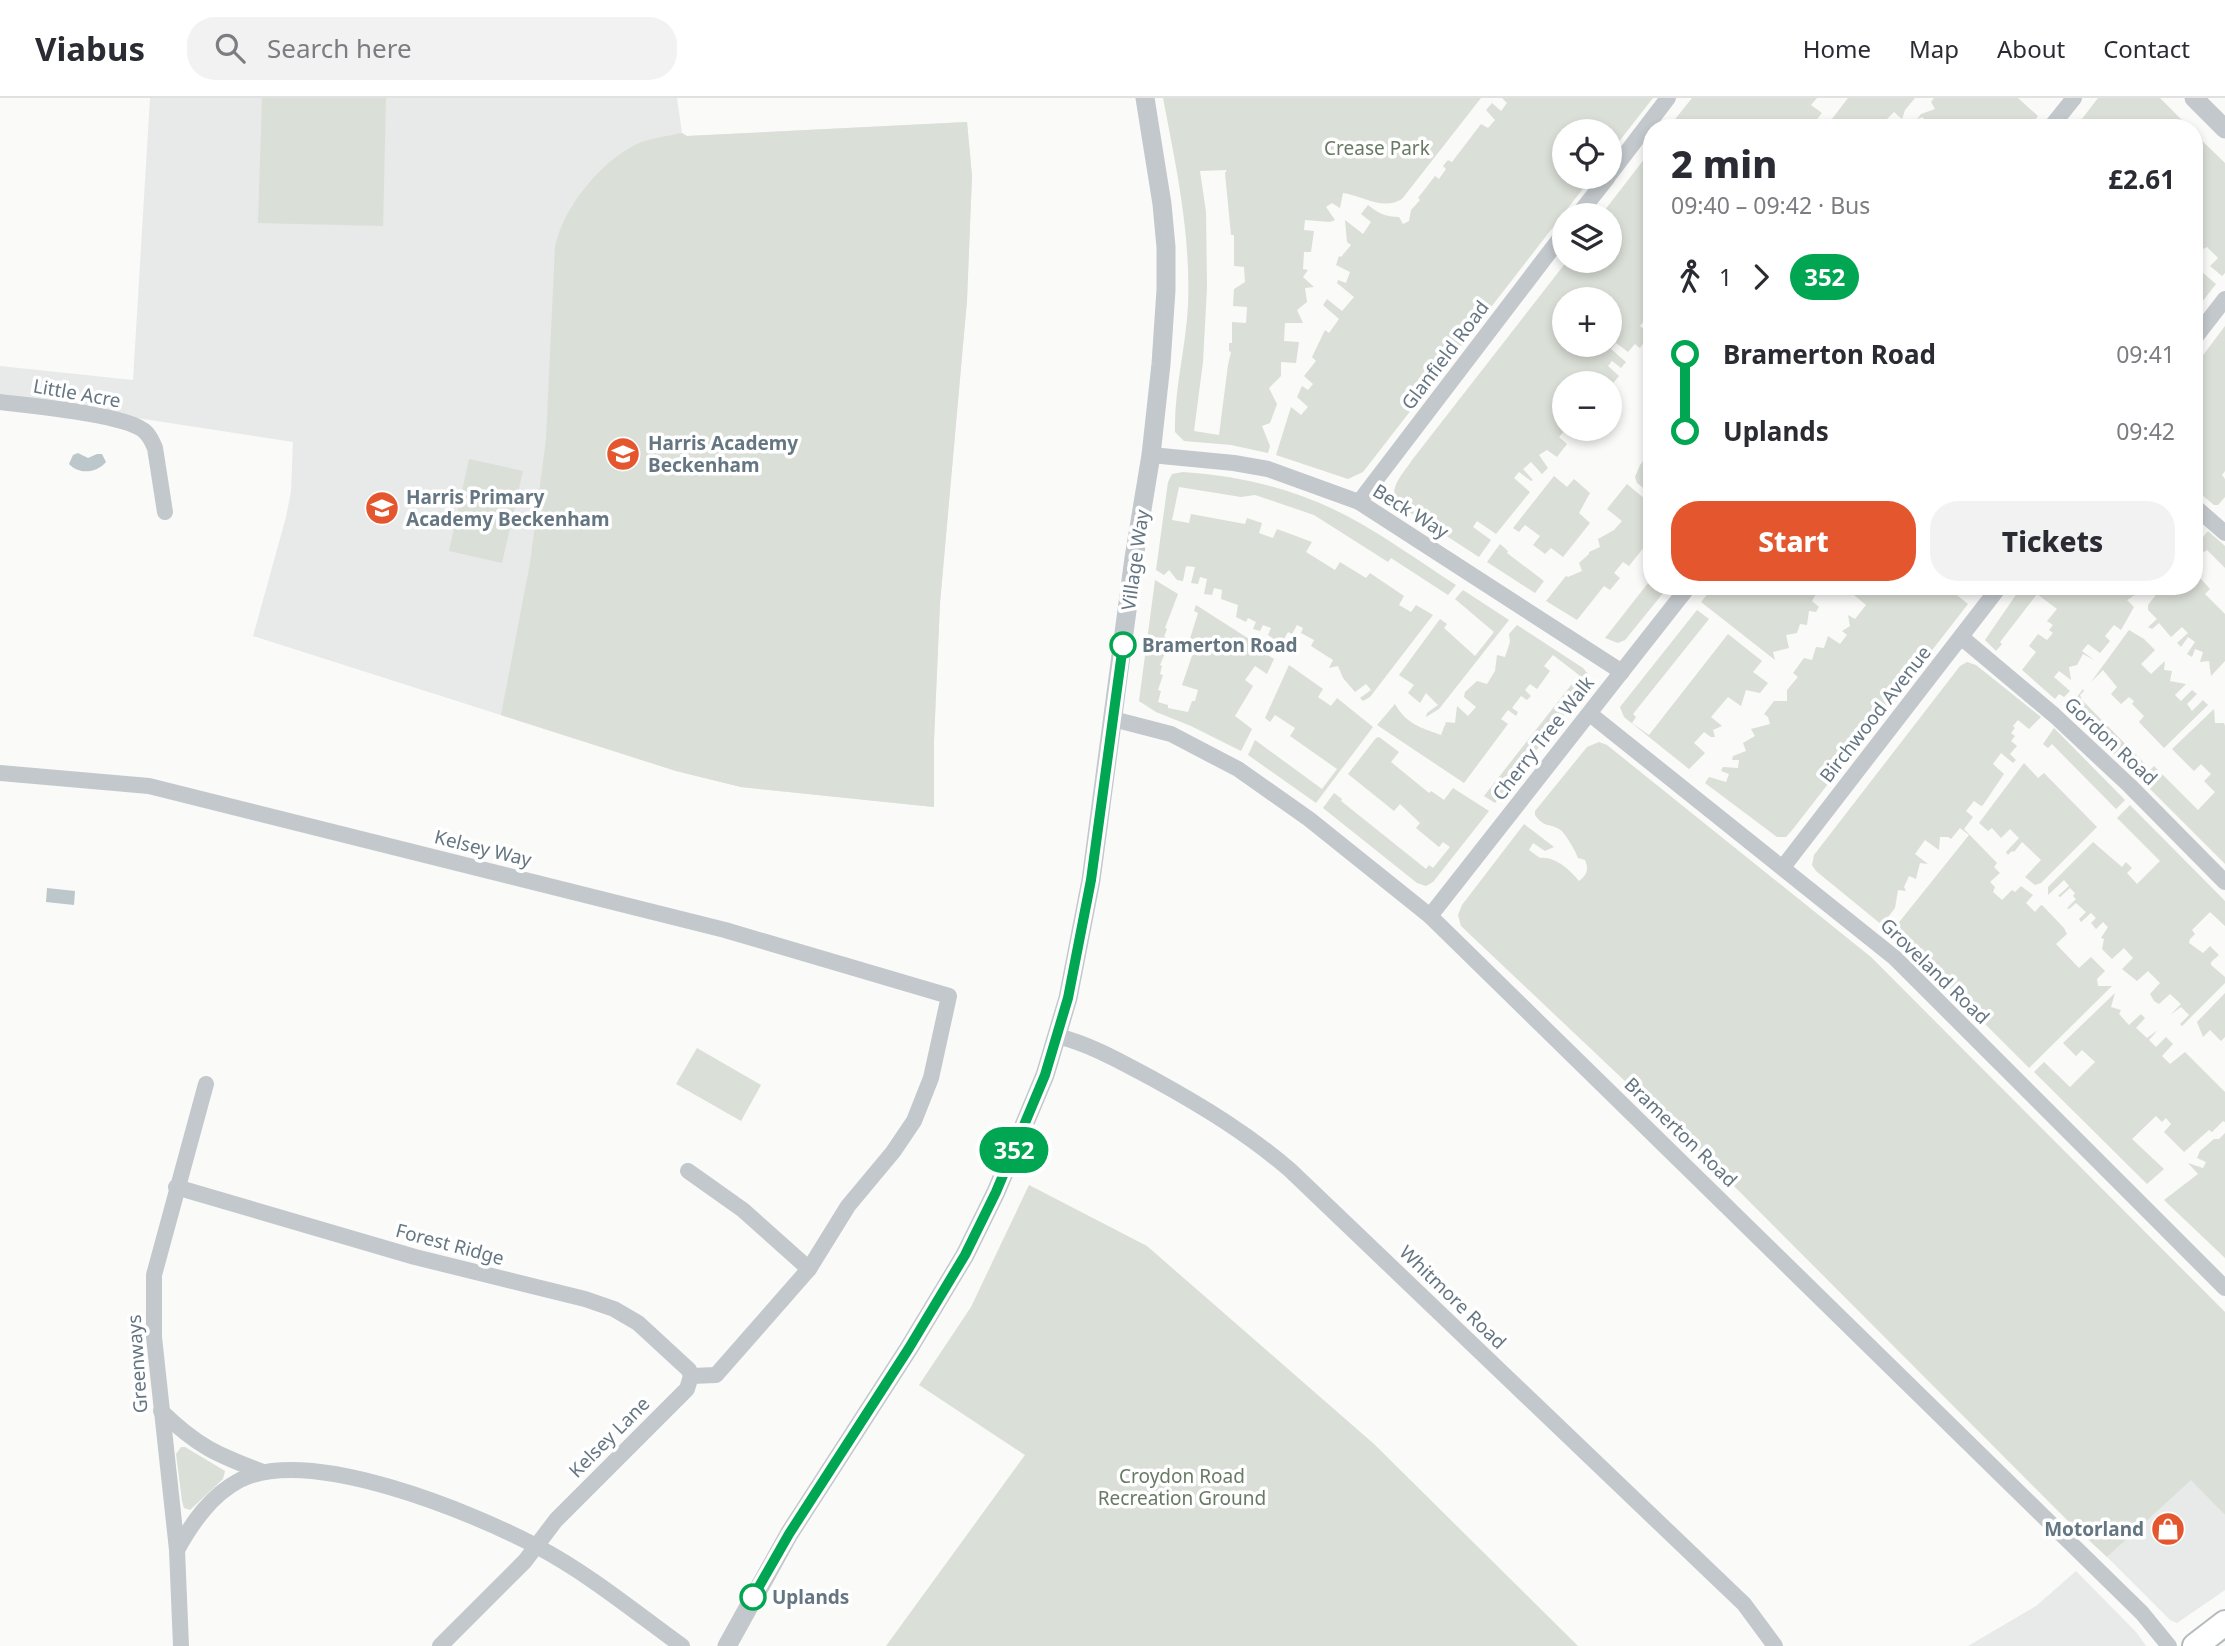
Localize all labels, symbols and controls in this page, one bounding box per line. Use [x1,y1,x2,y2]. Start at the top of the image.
search box [187,17,677,80]
text: Viabus [35,26,145,71]
icon: search [211,29,249,67]
text: Search here [267,30,412,66]
text: Home [1803,32,1871,65]
text: Map [1909,32,1959,65]
text: About [1997,32,2065,65]
text: Contact [2103,32,2190,65]
map controls [1552,119,1622,441]
button: locate [1552,119,1622,189]
park label: Crease Park [1324,135,1430,161]
text: 2 min [1671,137,1777,189]
text: £2.61 [2108,161,2175,197]
text: 09:40 – 09:42 · Bus [1671,189,1870,221]
button: layers [1552,203,1622,273]
icon: walk [1671,258,1709,296]
icon: forward [1742,258,1780,296]
text: 352 [1804,260,1845,293]
text: 1 [1719,261,1732,293]
button: + [1552,287,1622,357]
street label: Glanfield Road [1395,295,1495,415]
text: Bramerton Road [1723,336,1936,372]
text: 09:41 [2116,338,2175,370]
button: − [1552,371,1622,441]
street label: Little Acre [31,373,123,413]
text: Uplands [1723,413,1829,449]
text: 09:42 [2116,415,2175,447]
place label: Harris Academy Beckenham [648,430,798,478]
school or university icon: Harris Academy Beckenham [604,435,642,473]
street label: Beck Way [1368,477,1454,545]
place label: Harris Primary Academy Beckenham [406,484,610,532]
school or university icon: Harris Primary Academy Beckenham [363,489,401,527]
button: Start [1671,501,1916,581]
button: Tickets [1930,501,2175,581]
street label: Village Way [1115,508,1155,612]
marker: Bramerton Road [1110,632,1136,658]
place label: Bramerton Road [1142,632,1298,658]
street label: Birchwood Avenue [1813,640,1937,788]
street label: Cherry Tree Walk [1486,670,1600,806]
street label: Gordon Road [2059,691,2163,791]
street label: Kelsey Way [432,823,535,873]
street label: Groveland Road [1875,912,1995,1030]
street label: Bramerton Road [1619,1071,1743,1193]
line badge: 352 [974,1127,1054,1173]
text: 352 [993,1133,1035,1166]
street label: Forest Ridge [393,1217,507,1271]
street label: Whitmore Road [1394,1239,1512,1355]
street label: Greenways [121,1314,153,1414]
street label: Kelsey Lane [563,1391,655,1483]
park label: Croydon Road Recreation Ground [1098,1463,1266,1511]
shop icon: Motorland [2149,1510,2187,1548]
place label: Motorland [2044,1516,2144,1542]
marker: Uplands [740,1584,766,1610]
place label: Uplands [772,1584,849,1610]

